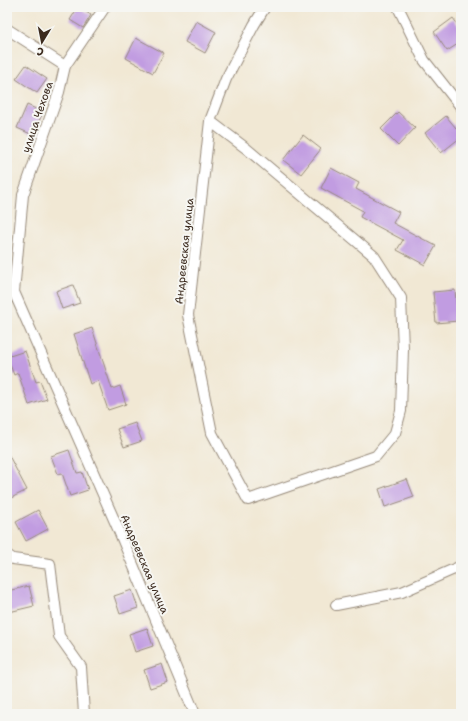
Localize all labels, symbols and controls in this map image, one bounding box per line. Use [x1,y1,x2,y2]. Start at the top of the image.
north arrow [22,22,62,62]
text: С [35,43,45,59]
street label: улица Чехова [18,79,57,155]
street label: Андреевская улица [171,197,198,305]
street label: Андреевская улица [117,512,172,616]

